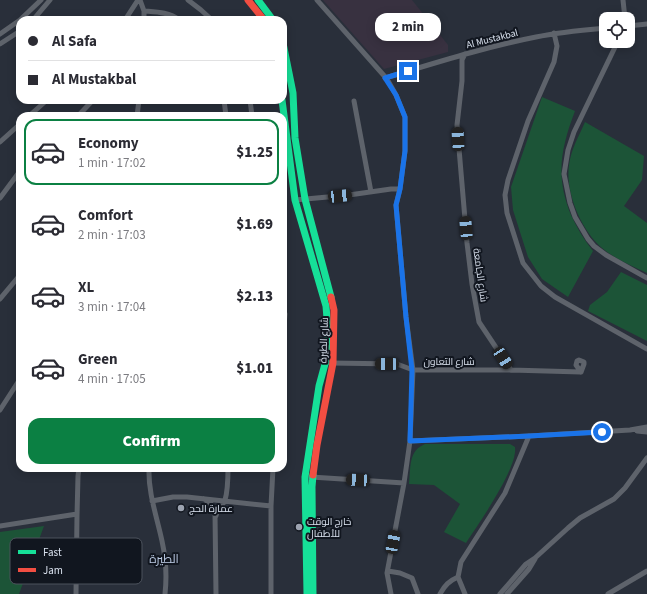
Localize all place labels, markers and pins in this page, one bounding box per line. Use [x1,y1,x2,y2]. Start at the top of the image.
place label: عمارة الحج [189,502,233,516]
marker: عمارة الحج [176,503,186,513]
place label: خارج الوقت للأطفال [307,515,351,541]
marker: خارج الوقت للأطفال [294,522,304,532]

